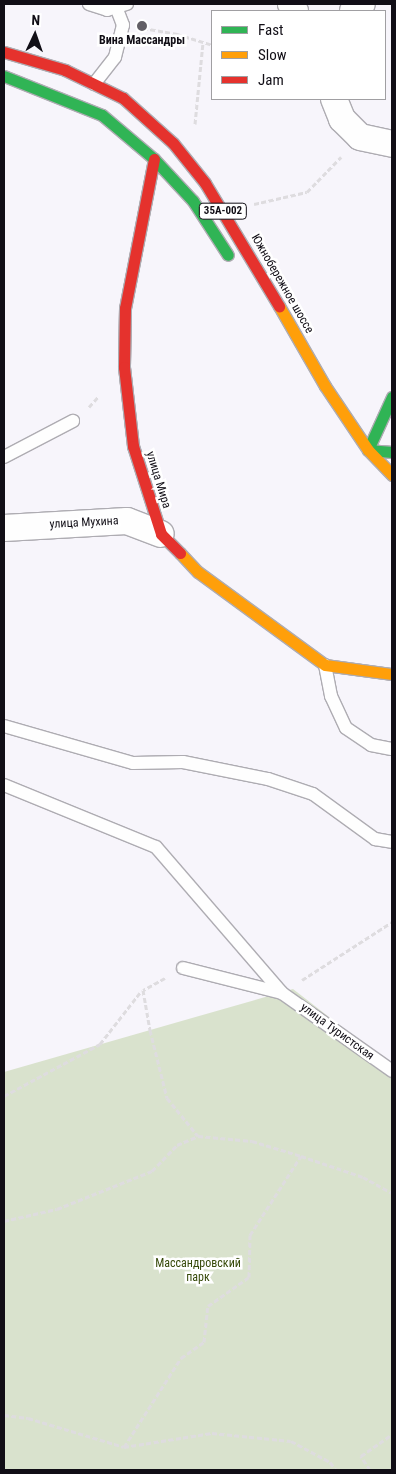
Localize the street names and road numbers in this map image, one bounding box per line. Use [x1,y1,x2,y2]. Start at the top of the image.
road number: 35А-002 [198,202,248,220]
street label: Южнобережное шоссе [248,232,316,336]
street label: улица Мира [143,450,173,510]
street label: улица Мухина [49,514,119,532]
street label: улица Туристская [297,1000,377,1064]

